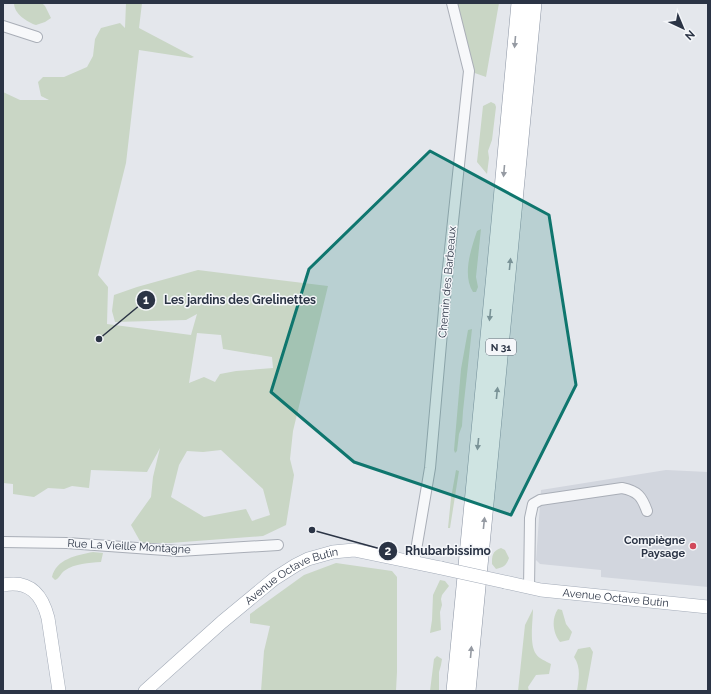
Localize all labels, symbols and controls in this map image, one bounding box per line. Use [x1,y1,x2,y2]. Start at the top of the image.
north arrow [663,8,703,48]
text: N [682,27,697,42]
one-way arrow [512,36,519,48]
one-way arrow [501,165,507,177]
street label: Chemin des Barbeaux [436,225,459,338]
one-way arrow [506,258,513,270]
callout: Les jardins des Grelinettes [136,288,324,312]
text: 1 [143,293,149,307]
text: Les jardins des Grelinettes [164,293,316,307]
one-way arrow [487,309,494,321]
road number: N 31 [486,339,516,355]
one-way arrow [493,387,500,399]
one-way arrow [474,438,481,450]
one-way arrow [481,517,487,529]
place label: Compiègne Paysage [624,534,685,560]
street label: Rue La Vieille Montagne [67,537,192,556]
callout: Rhubarbissimo [378,539,499,563]
marker: Compiègne Paysage [688,541,698,551]
text: 2 [385,544,392,558]
text: Rhubarbissimo [405,544,491,558]
street label: Avenue Octave Butin [242,546,339,607]
street label: Avenue Octave Butin [562,586,669,610]
one-way arrow [468,646,475,658]

